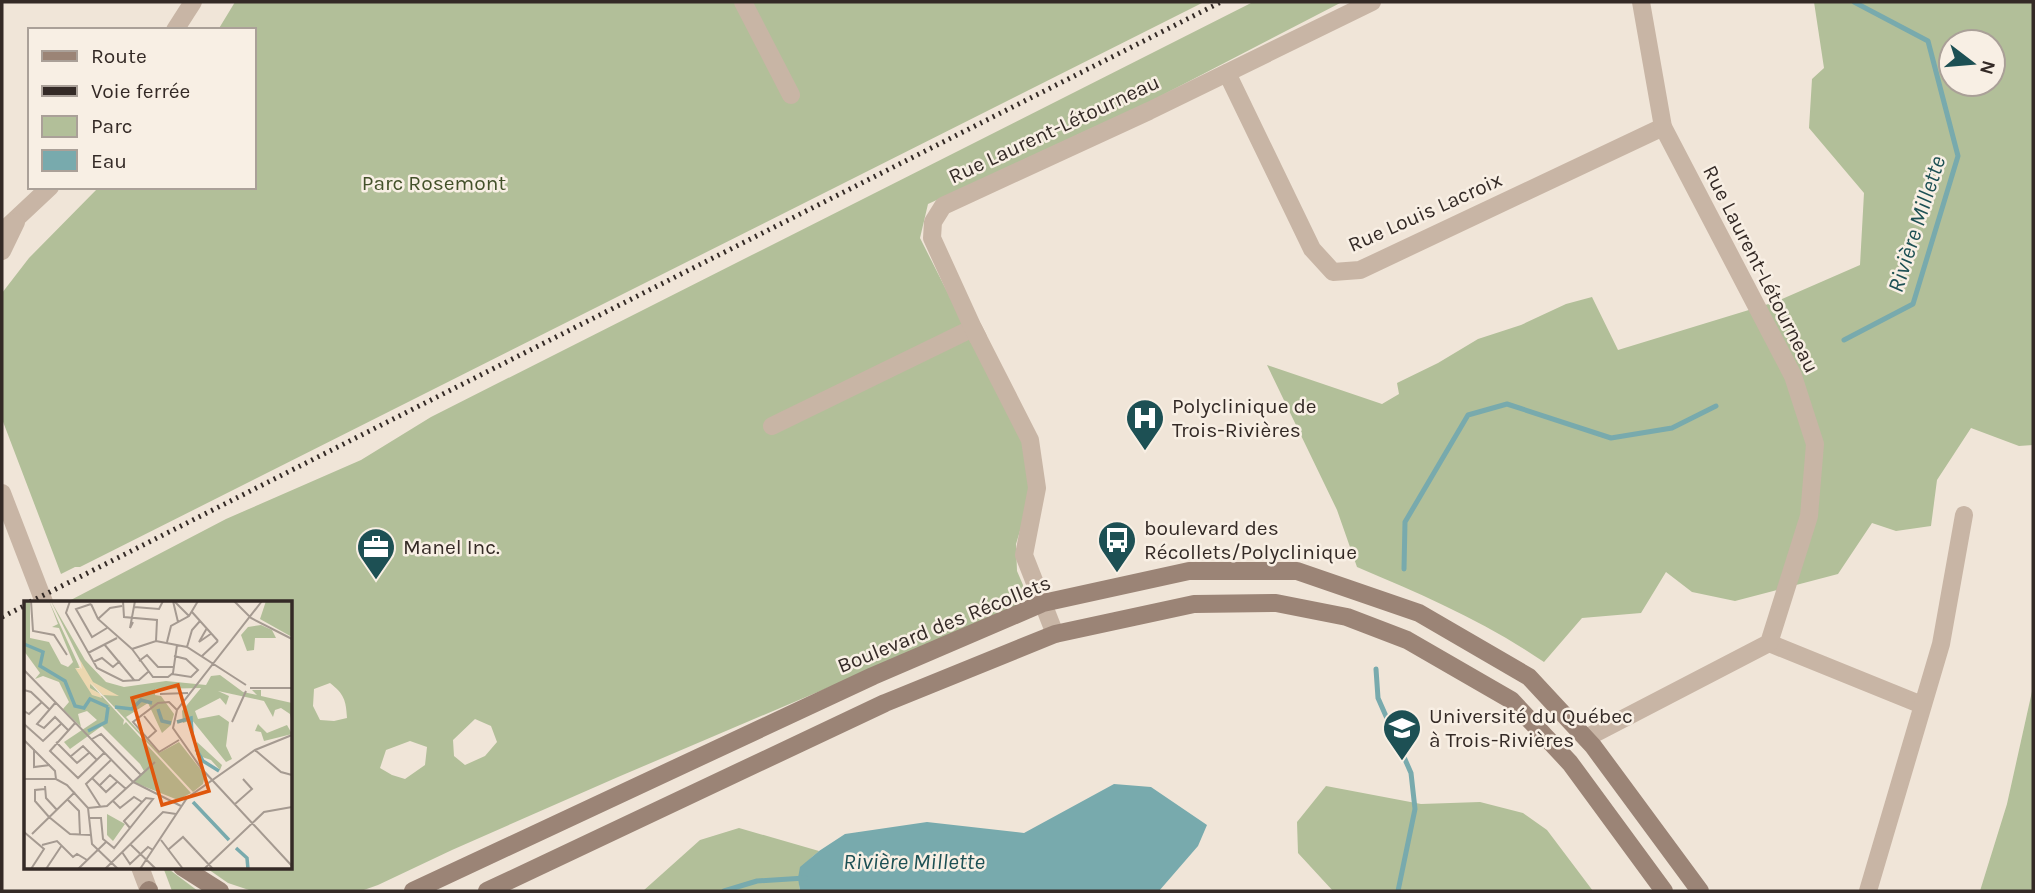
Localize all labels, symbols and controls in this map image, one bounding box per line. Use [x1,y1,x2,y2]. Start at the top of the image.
legend [28,28,256,189]
north arrow [1937,28,2007,98]
text: Route [91,44,147,68]
text: N [1975,58,2000,77]
street label: Rue Laurent-Létourneau [945,70,1163,188]
text: Voie ferrée [91,79,190,103]
text: Parc [91,114,133,138]
text: Eau [91,149,127,173]
water label: Rivière Millette [1882,152,1951,296]
street label: Rue Laurent-Létourneau [1698,161,1824,377]
street label: Rue Louis Lacroix [1344,167,1506,257]
park label: Parc Rosemont [362,171,506,195]
place label: Polyclinique de Trois-Rivières [1172,394,1317,442]
hospital icon: Polyclinique de Trois-Rivières [1124,397,1166,452]
place label: boulevard des Récollets/Polyclinique [1144,516,1357,564]
bus stop icon: boulevard des Récollets/Polyclinique [1096,519,1138,574]
office icon: Manel Inc. [355,526,397,581]
place label: Manel Inc. [403,535,500,559]
street label: Boulevard des Récollets [834,570,1054,678]
inset map [24,601,292,868]
place label: Université du Québec à Trois-Rivières [1429,704,1633,752]
school or university icon: Université du Québec à Trois-Rivières [1381,707,1423,762]
water label: Rivière Millette [843,848,985,875]

